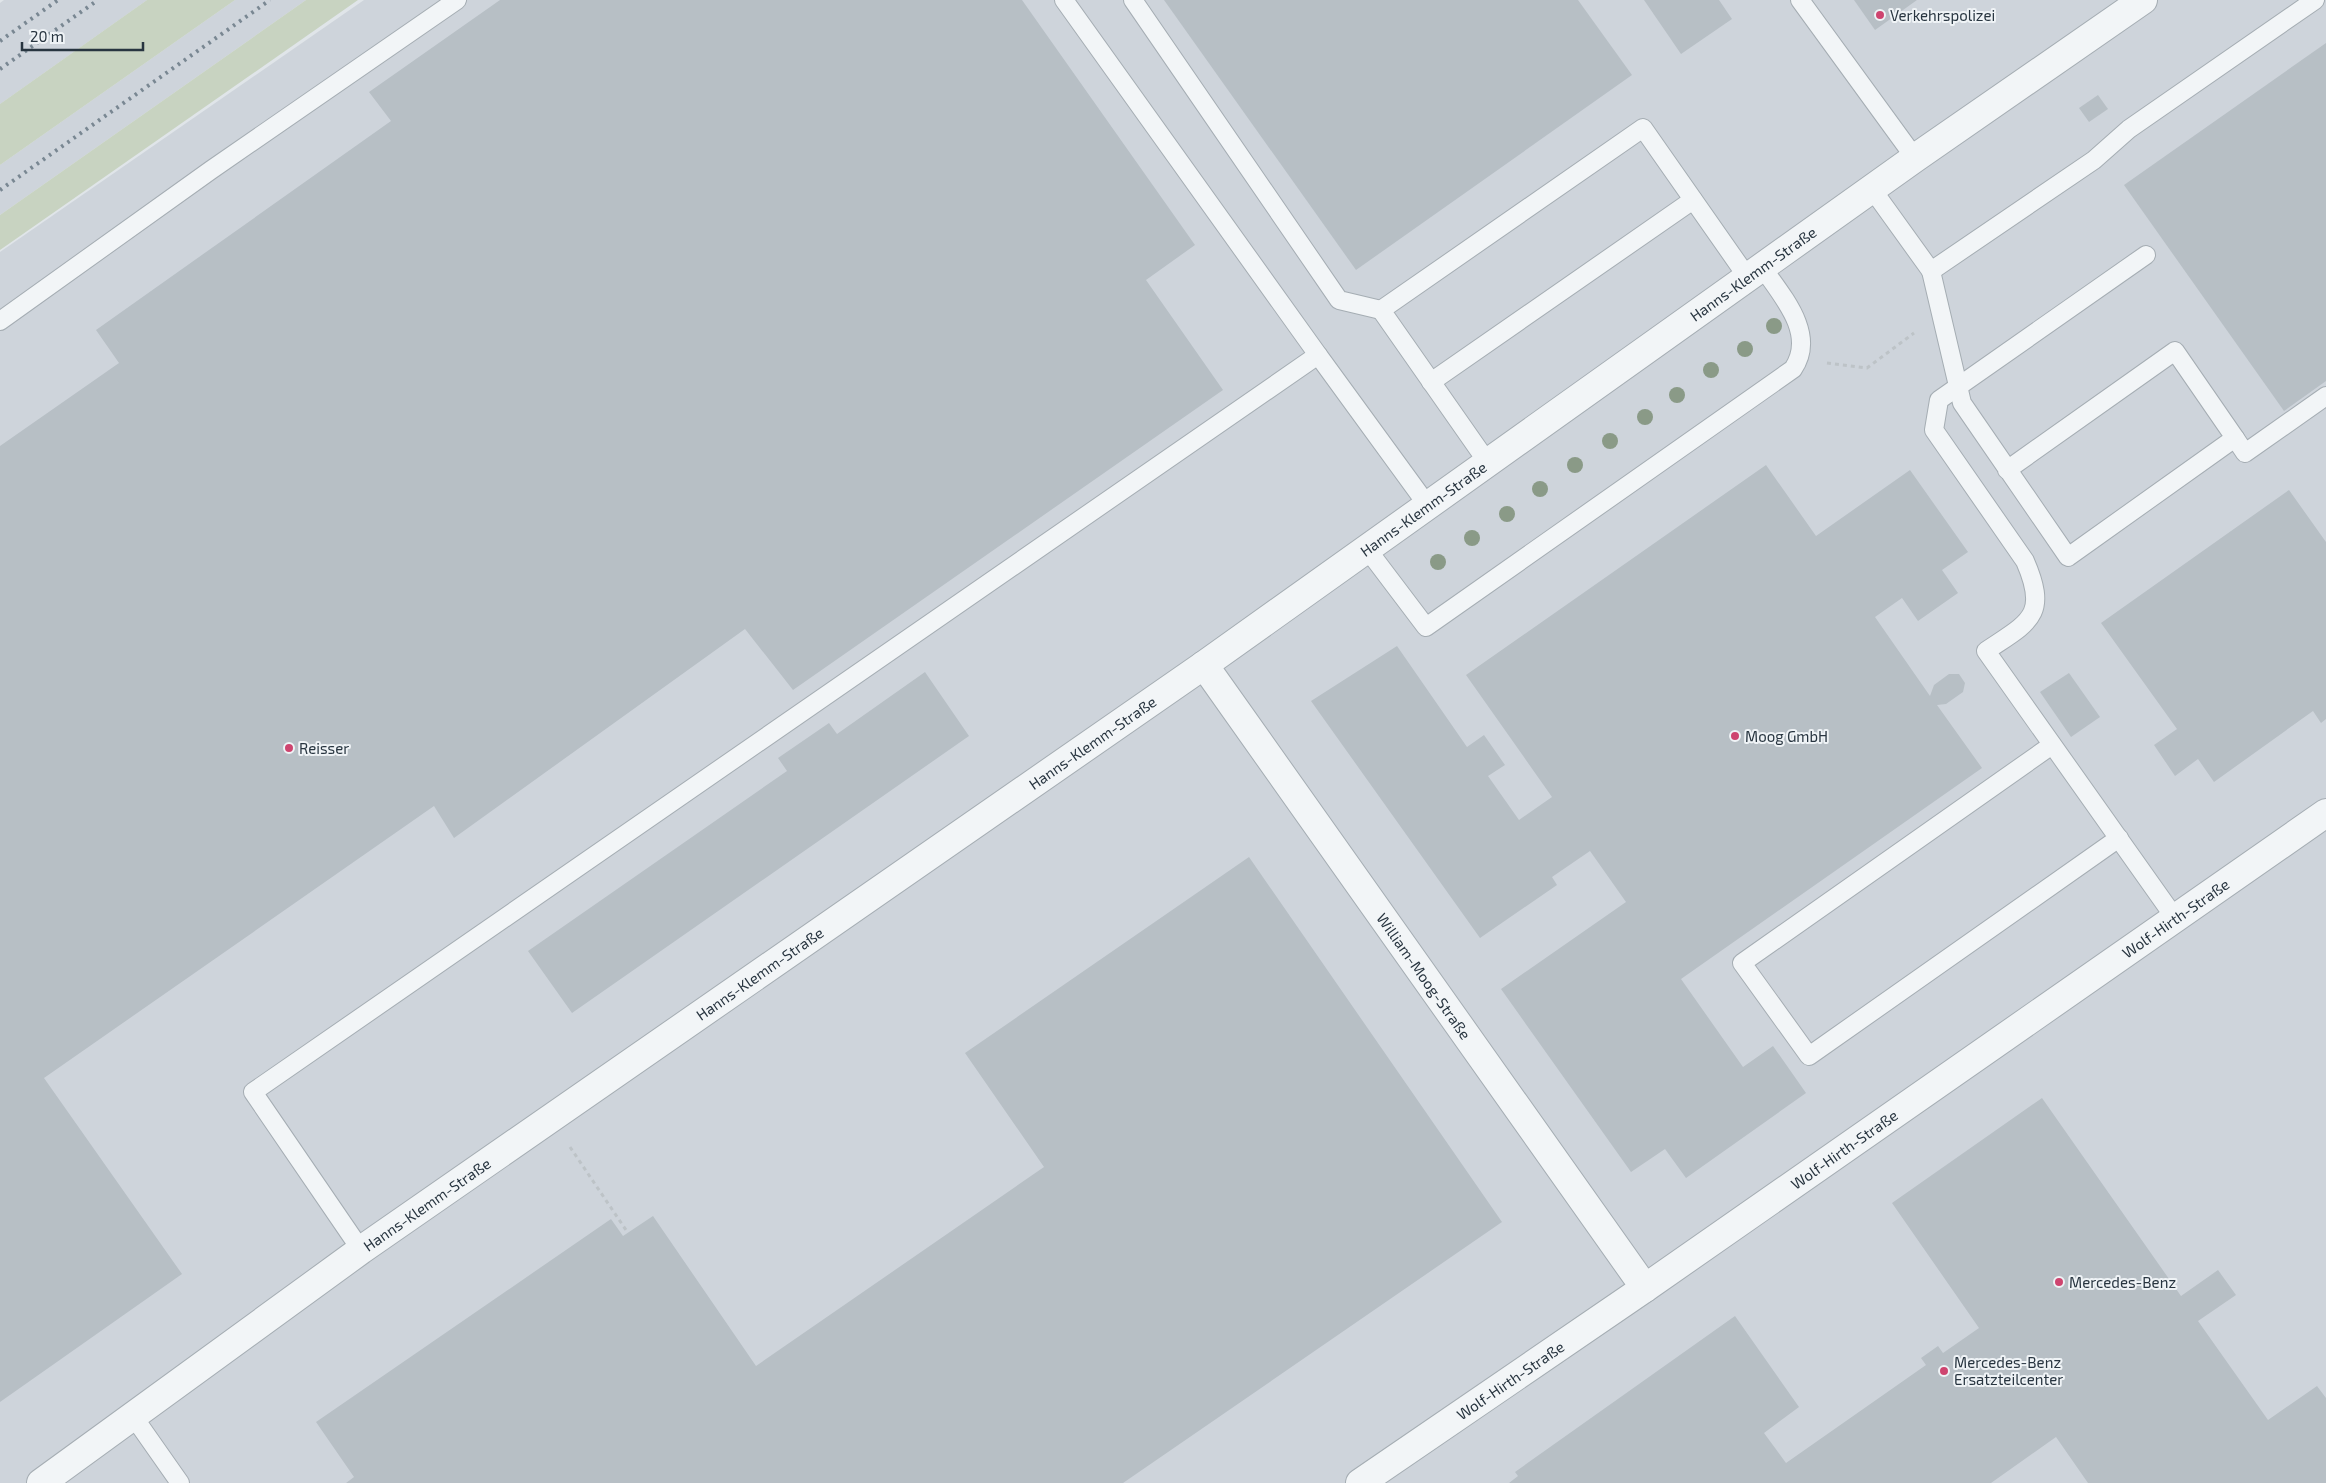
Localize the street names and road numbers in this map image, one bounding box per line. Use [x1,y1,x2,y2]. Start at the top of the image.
street label: Hanns-Klemm-Straße [1686,223,1819,325]
street label: Hanns-Klemm-Straße [1356,458,1490,560]
street label: Hanns-Klemm-Straße [1025,692,1159,793]
street label: Wolf-Hirth-Straße [2118,875,2232,962]
street label: William-Moog-Straße [1373,909,1475,1043]
street label: Hanns-Klemm-Straße [692,923,827,1024]
street label: Wolf-Hirth-Straße [1787,1106,1901,1193]
street label: Hanns-Klemm-Straße [360,1154,494,1255]
street label: Wolf-Hirth-Straße [1453,1337,1567,1423]

